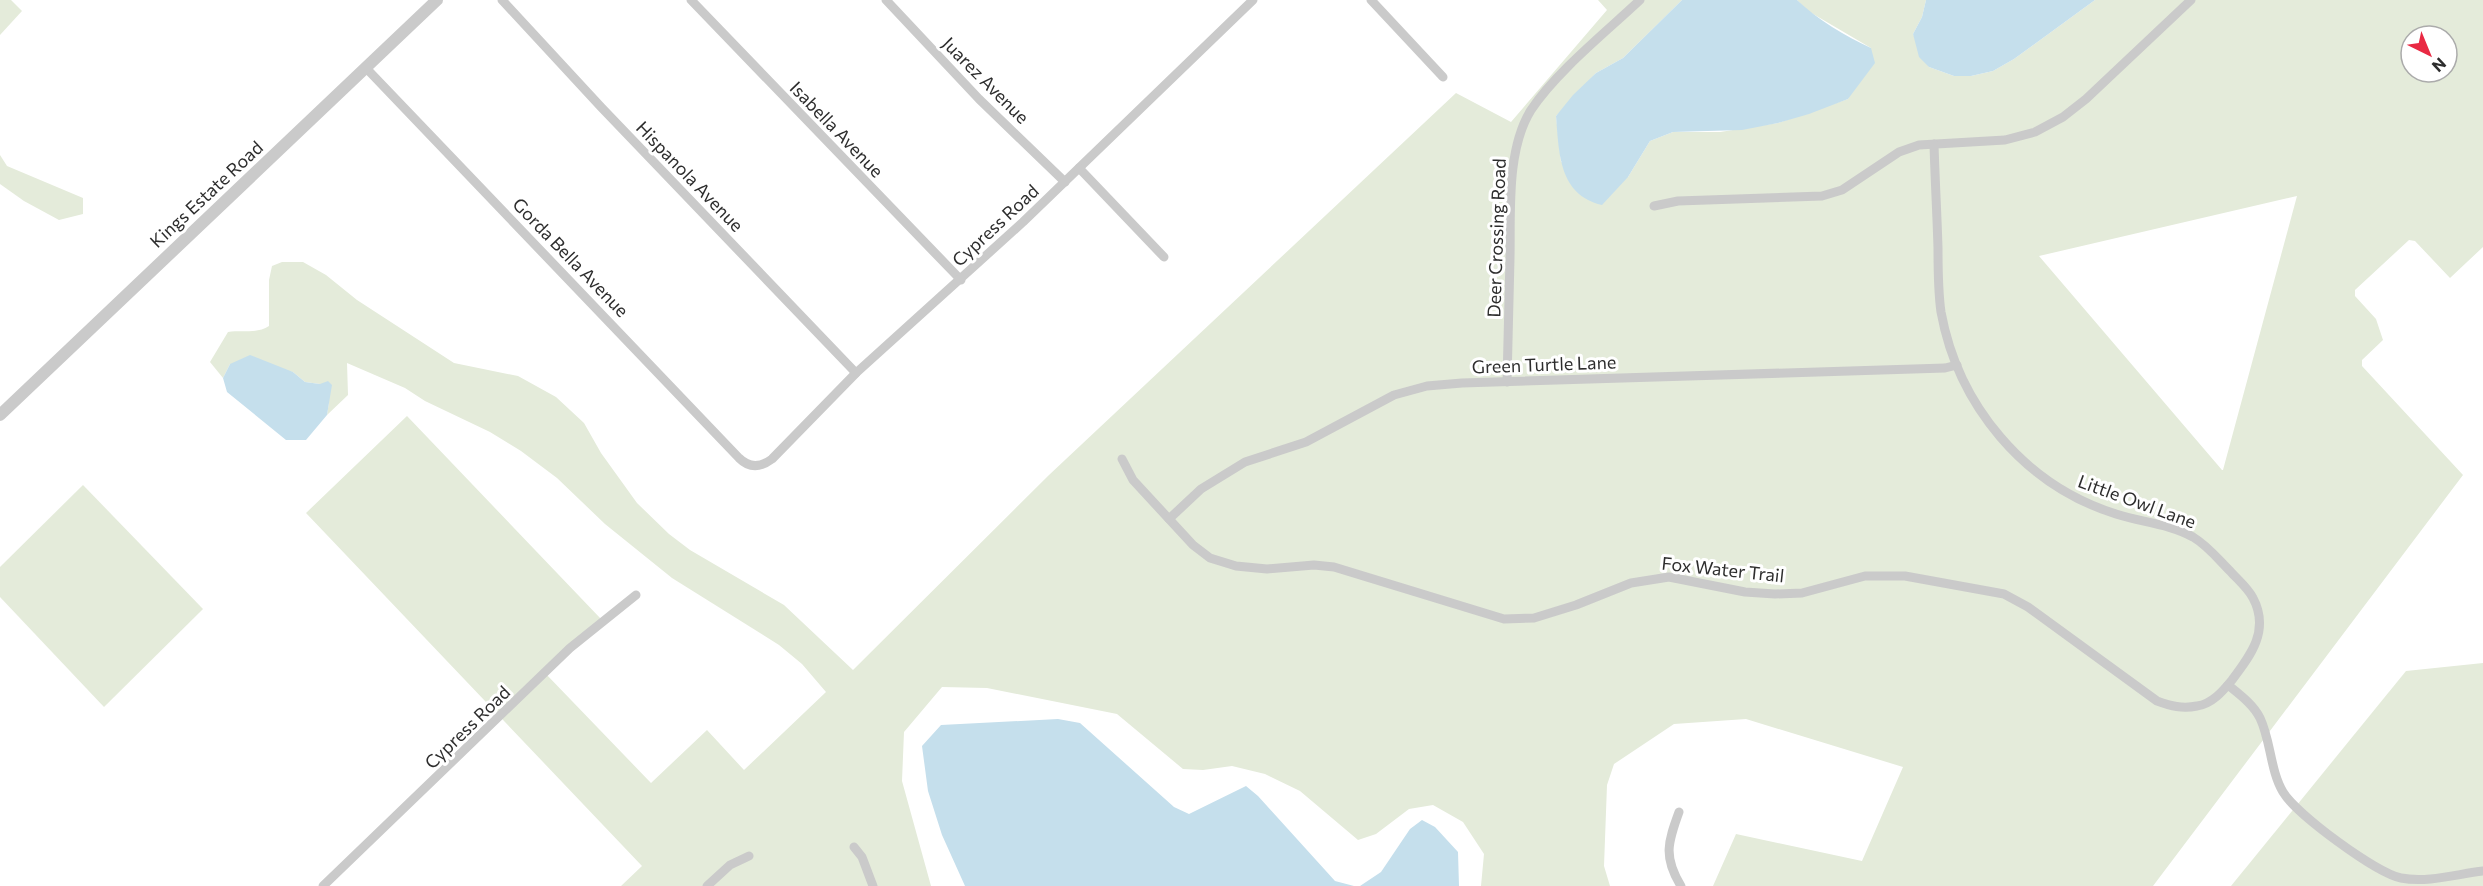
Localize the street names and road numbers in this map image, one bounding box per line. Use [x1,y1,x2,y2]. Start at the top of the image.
street label: Juarez Avenue [938,32,1034,128]
street label: Isabella Avenue [786,76,888,182]
street label: Hispanola Avenue [632,116,748,236]
street label: Kings Estate Road [145,136,267,252]
street label: Deer Crossing Road [1482,158,1510,318]
street label: Cypress Road [947,179,1043,271]
street label: Gorda Bella Avenue [508,193,634,321]
street label: Green Turtle Lane [1471,350,1617,378]
street label: Little Owl Lane [2075,469,2199,533]
street label: Fox Water Trail [1661,552,1785,586]
street label: Cypress Road [420,681,514,773]

